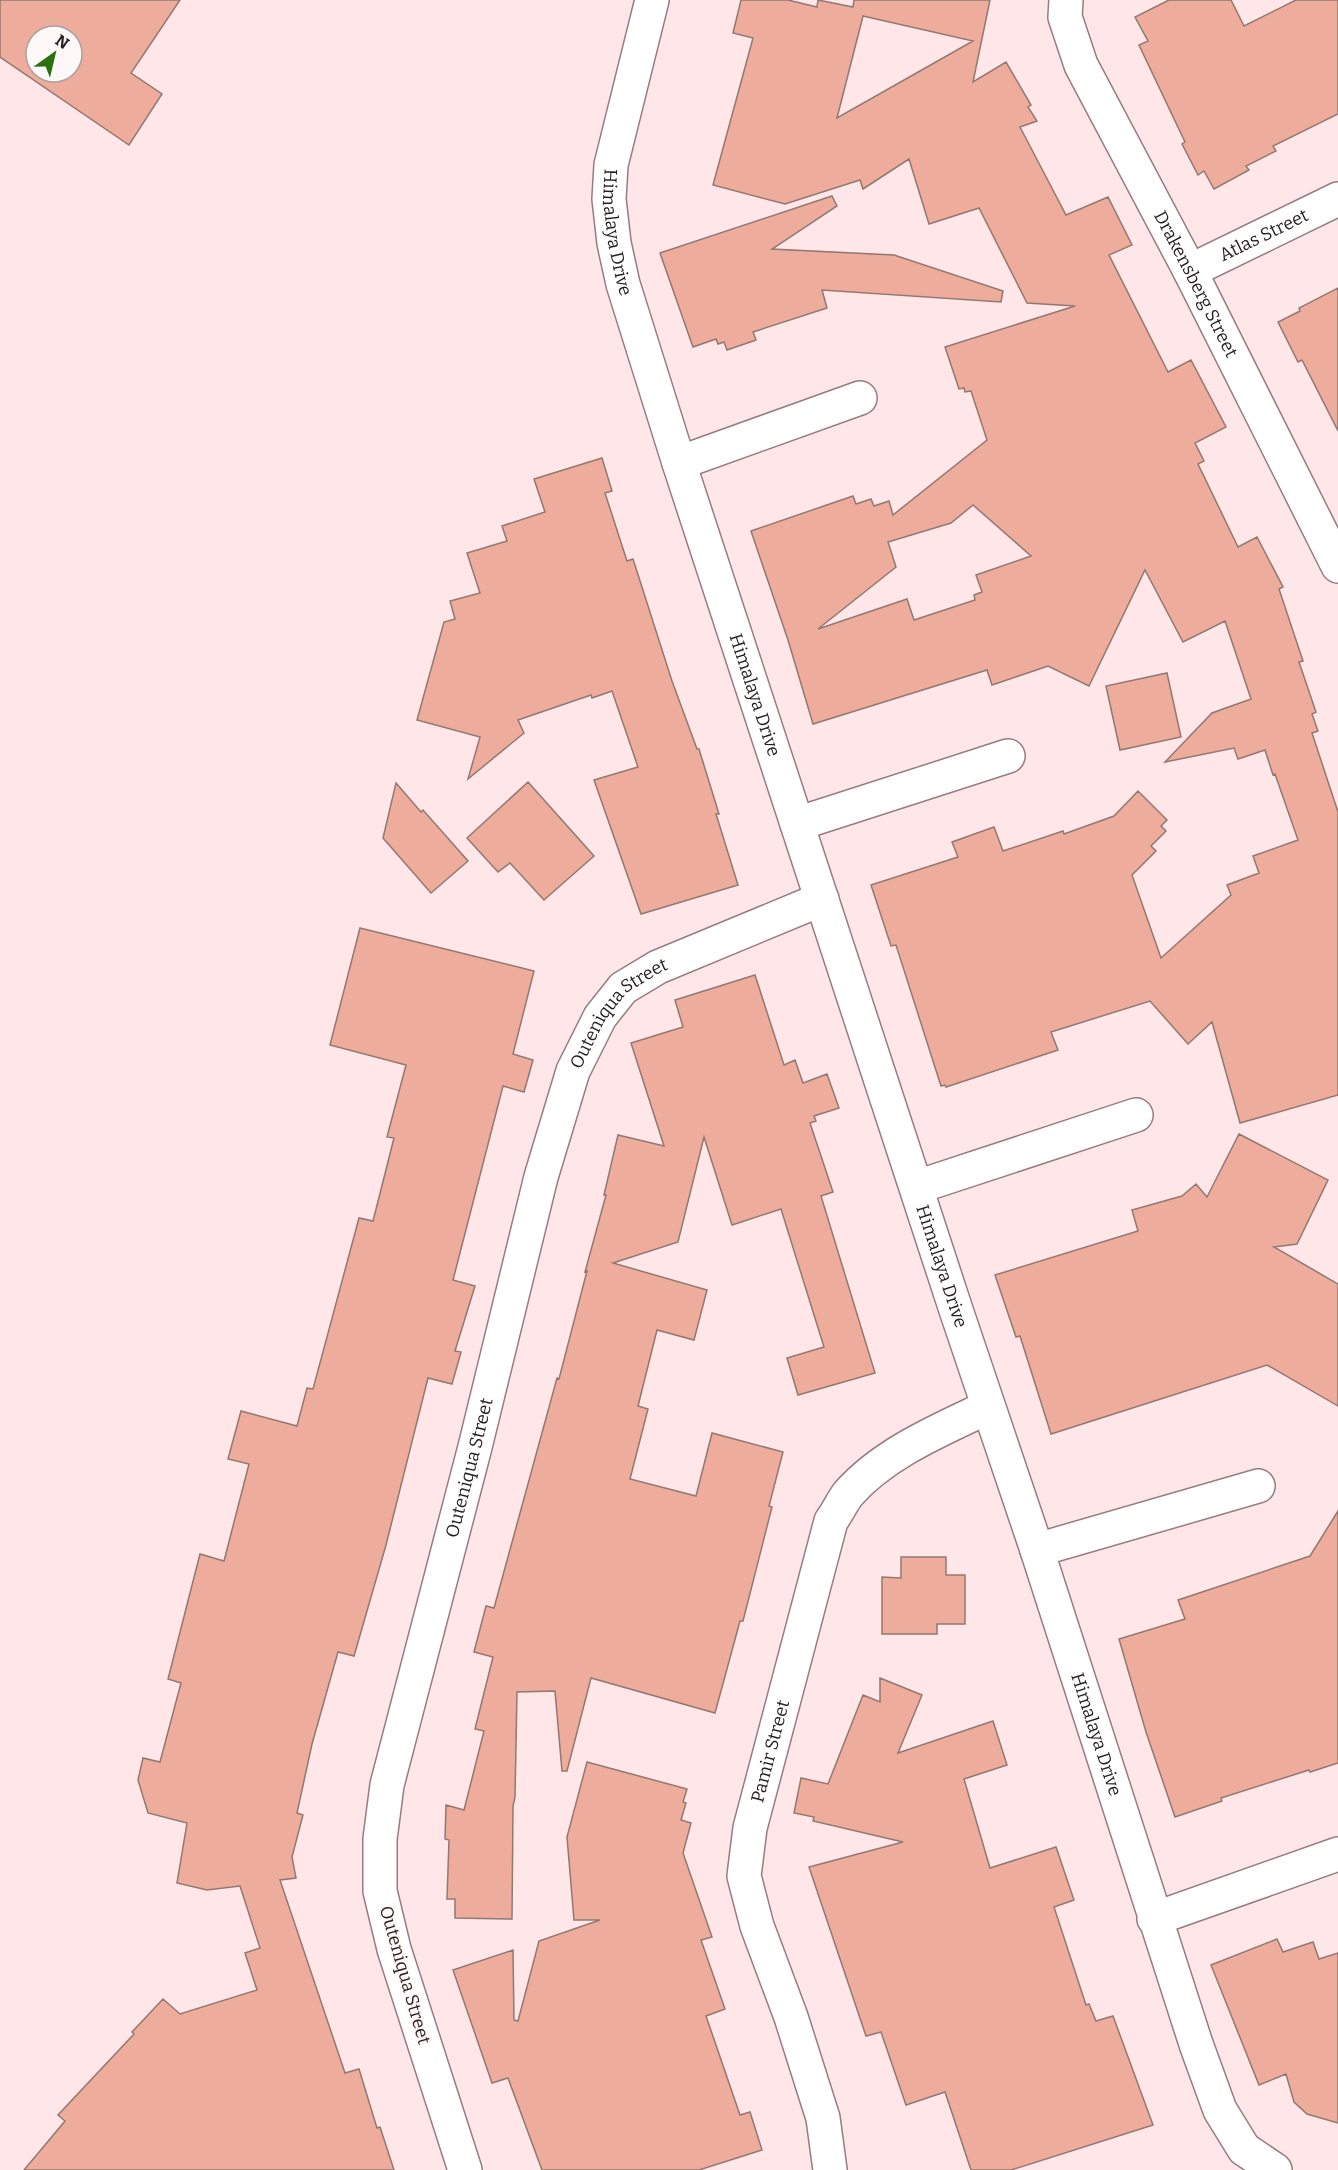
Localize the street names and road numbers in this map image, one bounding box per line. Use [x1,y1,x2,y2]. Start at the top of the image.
street label: Himalaya Drive [598,168,637,298]
street label: Atlas Street [1216,204,1312,266]
street label: Drakensberg Street [1149,207,1243,361]
street label: Himalaya Drive [725,631,785,759]
street label: Outeniqua Street [565,953,671,1072]
street label: Himalaya Drive [911,1202,972,1331]
street label: Outeniqua Street [441,1395,498,1540]
street label: Himalaya Drive [1066,1670,1126,1799]
street label: Pamir Street [746,1697,794,1805]
street label: Outeniqua Street [375,1903,435,2047]

